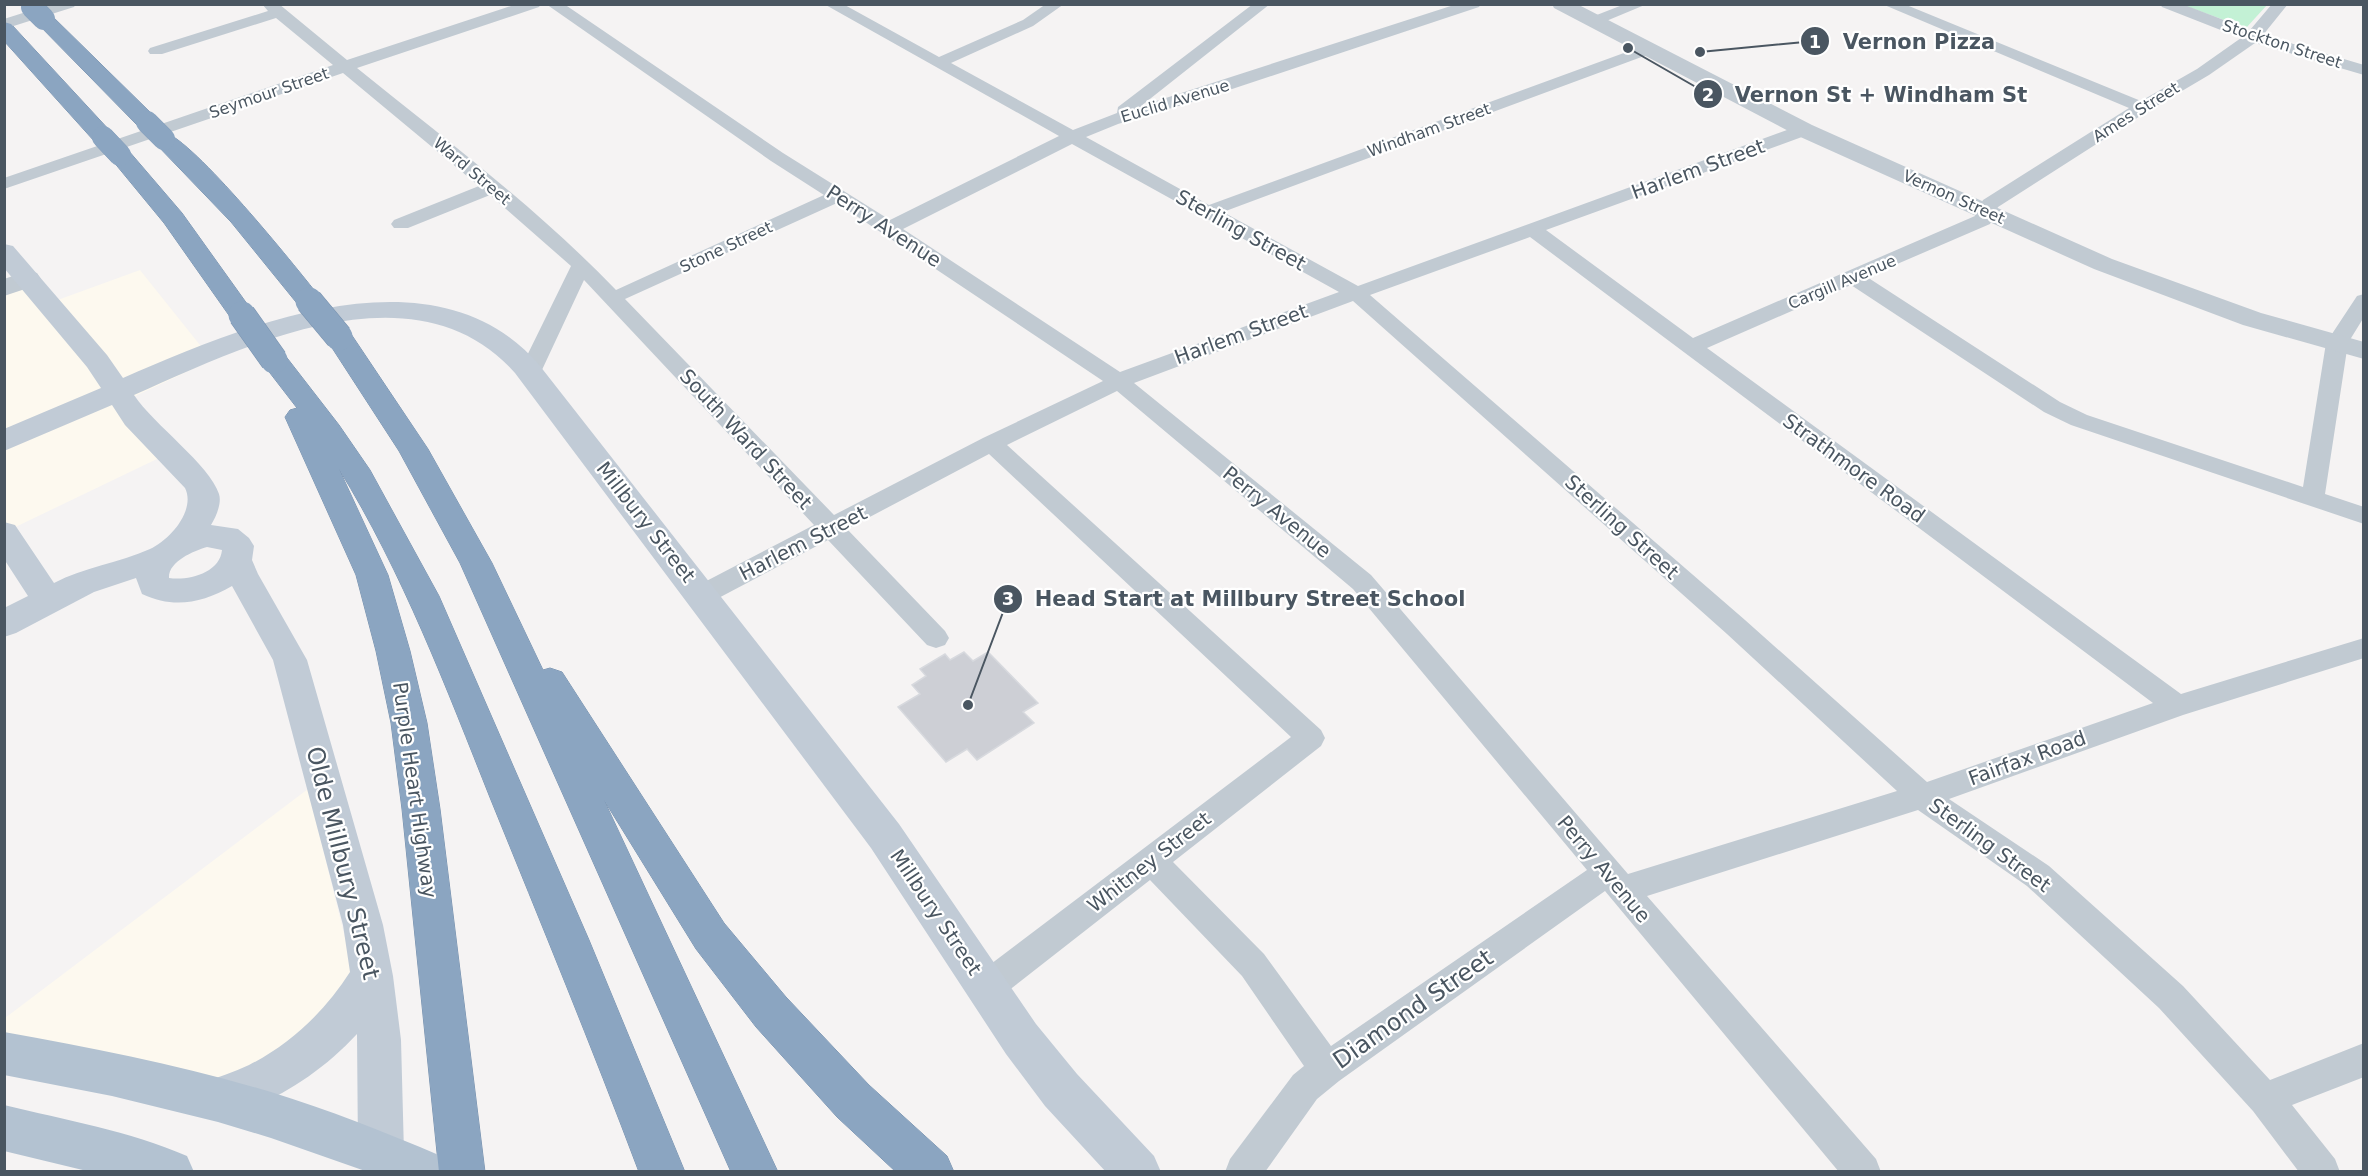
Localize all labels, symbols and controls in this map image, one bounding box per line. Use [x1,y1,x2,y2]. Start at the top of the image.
street label: Stockton Street [2220,16,2344,72]
callout: Vernon Pizza [1800,22,2007,61]
text: Vernon Pizza [1843,30,1995,54]
text: 1 [1809,31,1821,52]
street label: Seymour Street [207,64,331,122]
street label: Euclid Avenue [1118,75,1232,127]
callout: Vernon St + Windham St [1693,75,2040,114]
street label: Ames Street [2089,78,2183,146]
text: Vernon St + Windham St [1735,83,2027,107]
text: 2 [1702,84,1714,105]
street label: Windham Street [1365,99,1493,161]
street label: Ward Street [430,133,514,209]
street label: Harlem Street [1628,134,1768,204]
street label: Vernon Street [1900,166,2008,228]
street label: Perry Avenue [822,180,946,272]
street label: Sterling Street [1172,184,1310,276]
street label: Stone Street [677,217,775,277]
street label: Cargill Avenue [1785,251,1899,313]
street label: Harlem Street [1171,299,1311,369]
street label: South Ward Street [675,364,817,514]
street label: Strathmore Road [1778,408,1930,528]
street label: Millbury Street [591,457,701,587]
street label: Perry Avenue [1218,461,1336,563]
street label: Sterling Street [1560,470,1684,584]
street label: Harlem Street [735,500,871,585]
callout: Head Start at Millbury Street School [993,579,1478,618]
text: Head Start at Millbury Street School [1035,587,1465,611]
text: 3 [1002,588,1014,609]
street label: Purple Heart Highway [388,680,442,900]
street label: Fairfax Road [1965,726,2089,790]
street label: Olde Millbury Street [301,744,385,982]
street label: Sterling Street [1924,793,2056,897]
street label: Whitney Street [1083,806,1216,918]
street label: Perry Avenue [1552,811,1656,927]
street label: Millbury Street [885,845,987,980]
street label: Diamond Street [1328,943,1498,1075]

